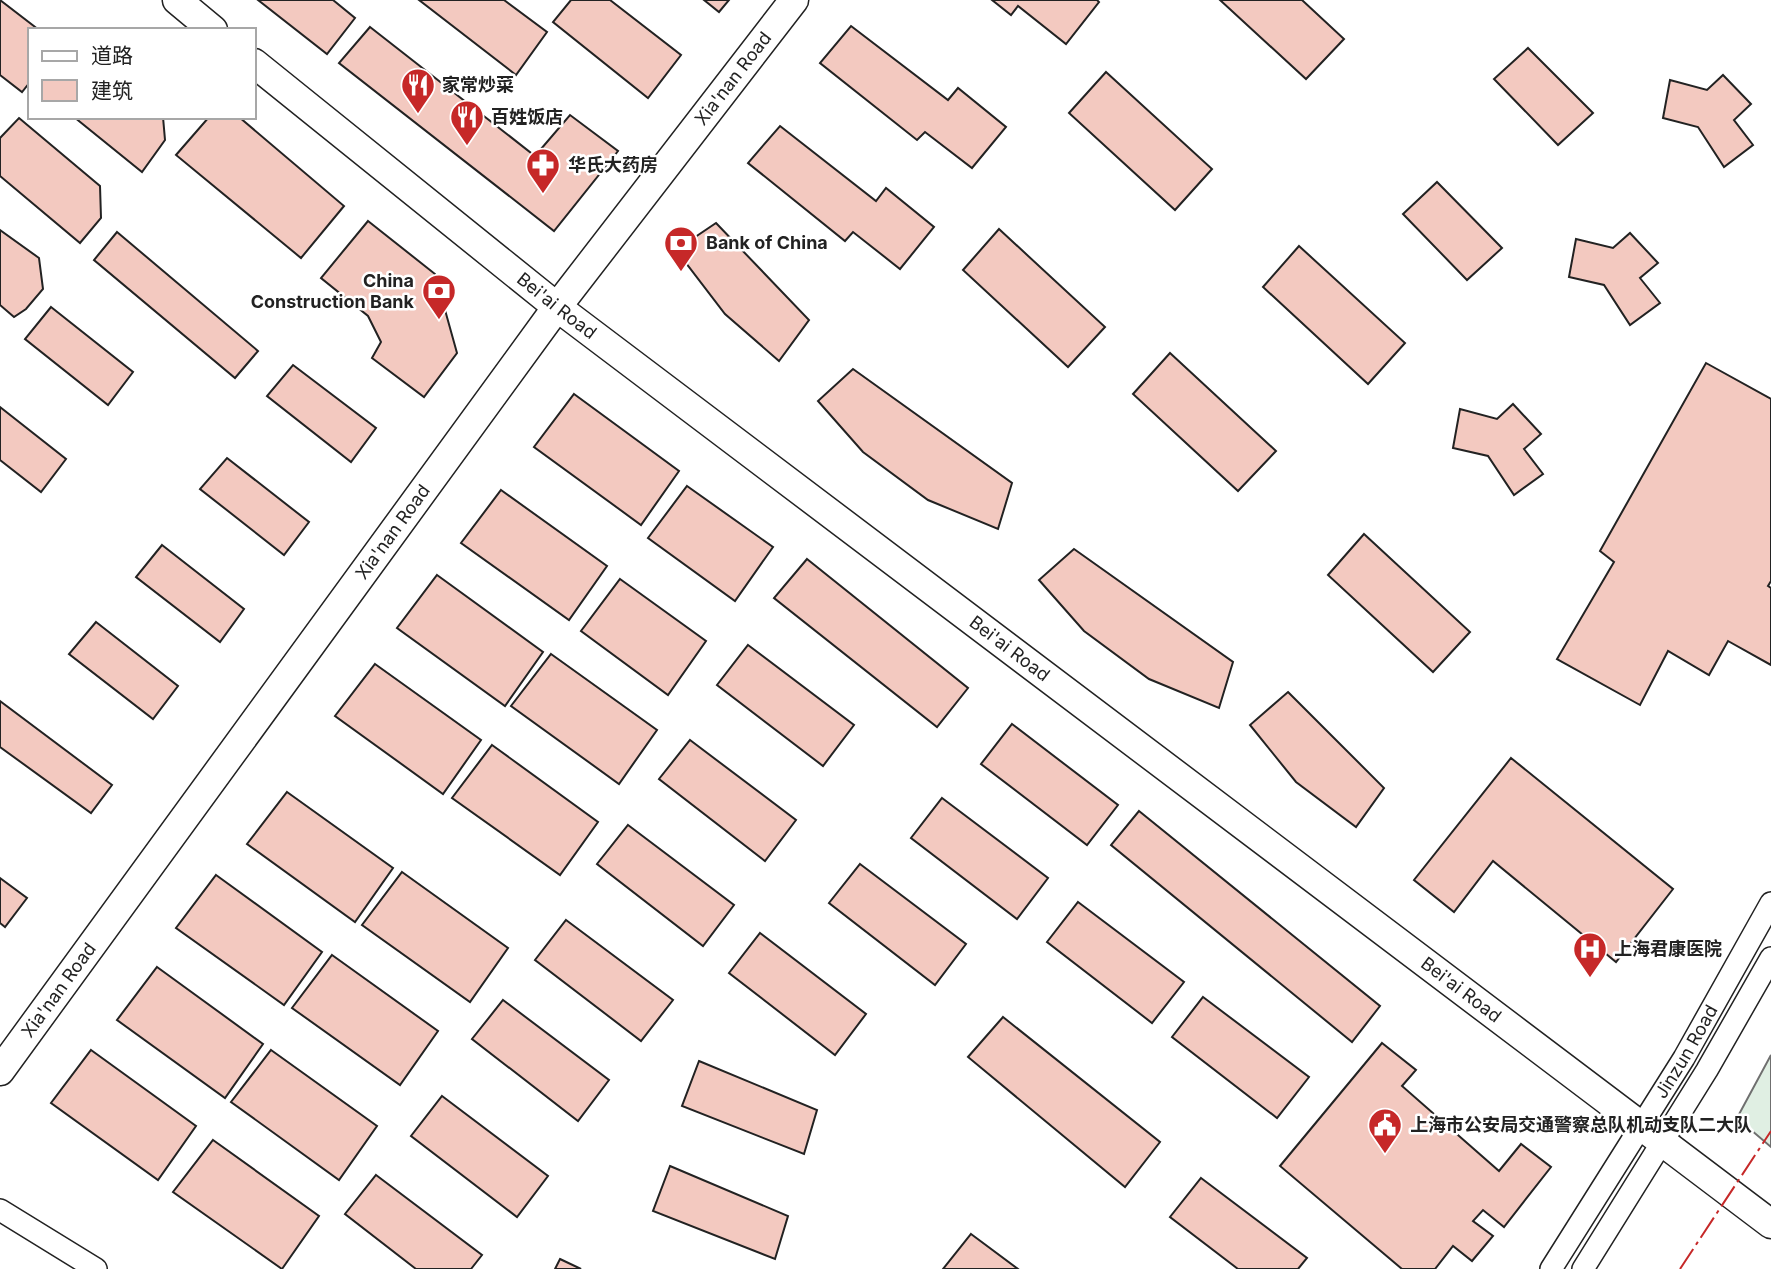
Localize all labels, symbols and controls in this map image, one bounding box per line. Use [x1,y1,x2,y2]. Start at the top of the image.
legend [28,28,256,119]
street label: Xia'nan Road [690,28,775,129]
text: 道路 [91,43,133,68]
restaurant icon: 家常炒菜 [399,66,437,115]
place label: 家常炒菜 [442,74,514,95]
text: 建筑 [91,78,133,103]
restaurant icon: 百姓饭店 [448,98,486,147]
place label: 百姓饭店 [491,106,563,127]
pharmacy icon: 华氏大药房 [524,146,562,195]
place label: 华氏大药房 [568,154,658,175]
bank icon: Bank of China [662,224,700,273]
place label: Bank of China [706,232,828,253]
street label: Bei'ai Road [513,268,601,343]
place label: China Construction Bank [251,270,415,312]
bank icon: China Construction Bank [420,272,458,321]
street label: Xia'nan Road [351,480,434,583]
street label: Bei'ai Road [965,611,1054,685]
hospital icon: 上海君康医院 [1571,930,1609,979]
street label: Xia'nan Road [17,938,100,1041]
place label: 上海君康医院 [1614,938,1722,959]
street label: Bei'ai Road [1417,952,1506,1026]
street label: Jinzun Road [1650,1001,1722,1102]
public building icon: 上海市公安局交通警察总队机动支队二大队 [1366,1106,1404,1155]
place label: 上海市公安局交通警察总队机动支队二大队 [1410,1114,1752,1135]

